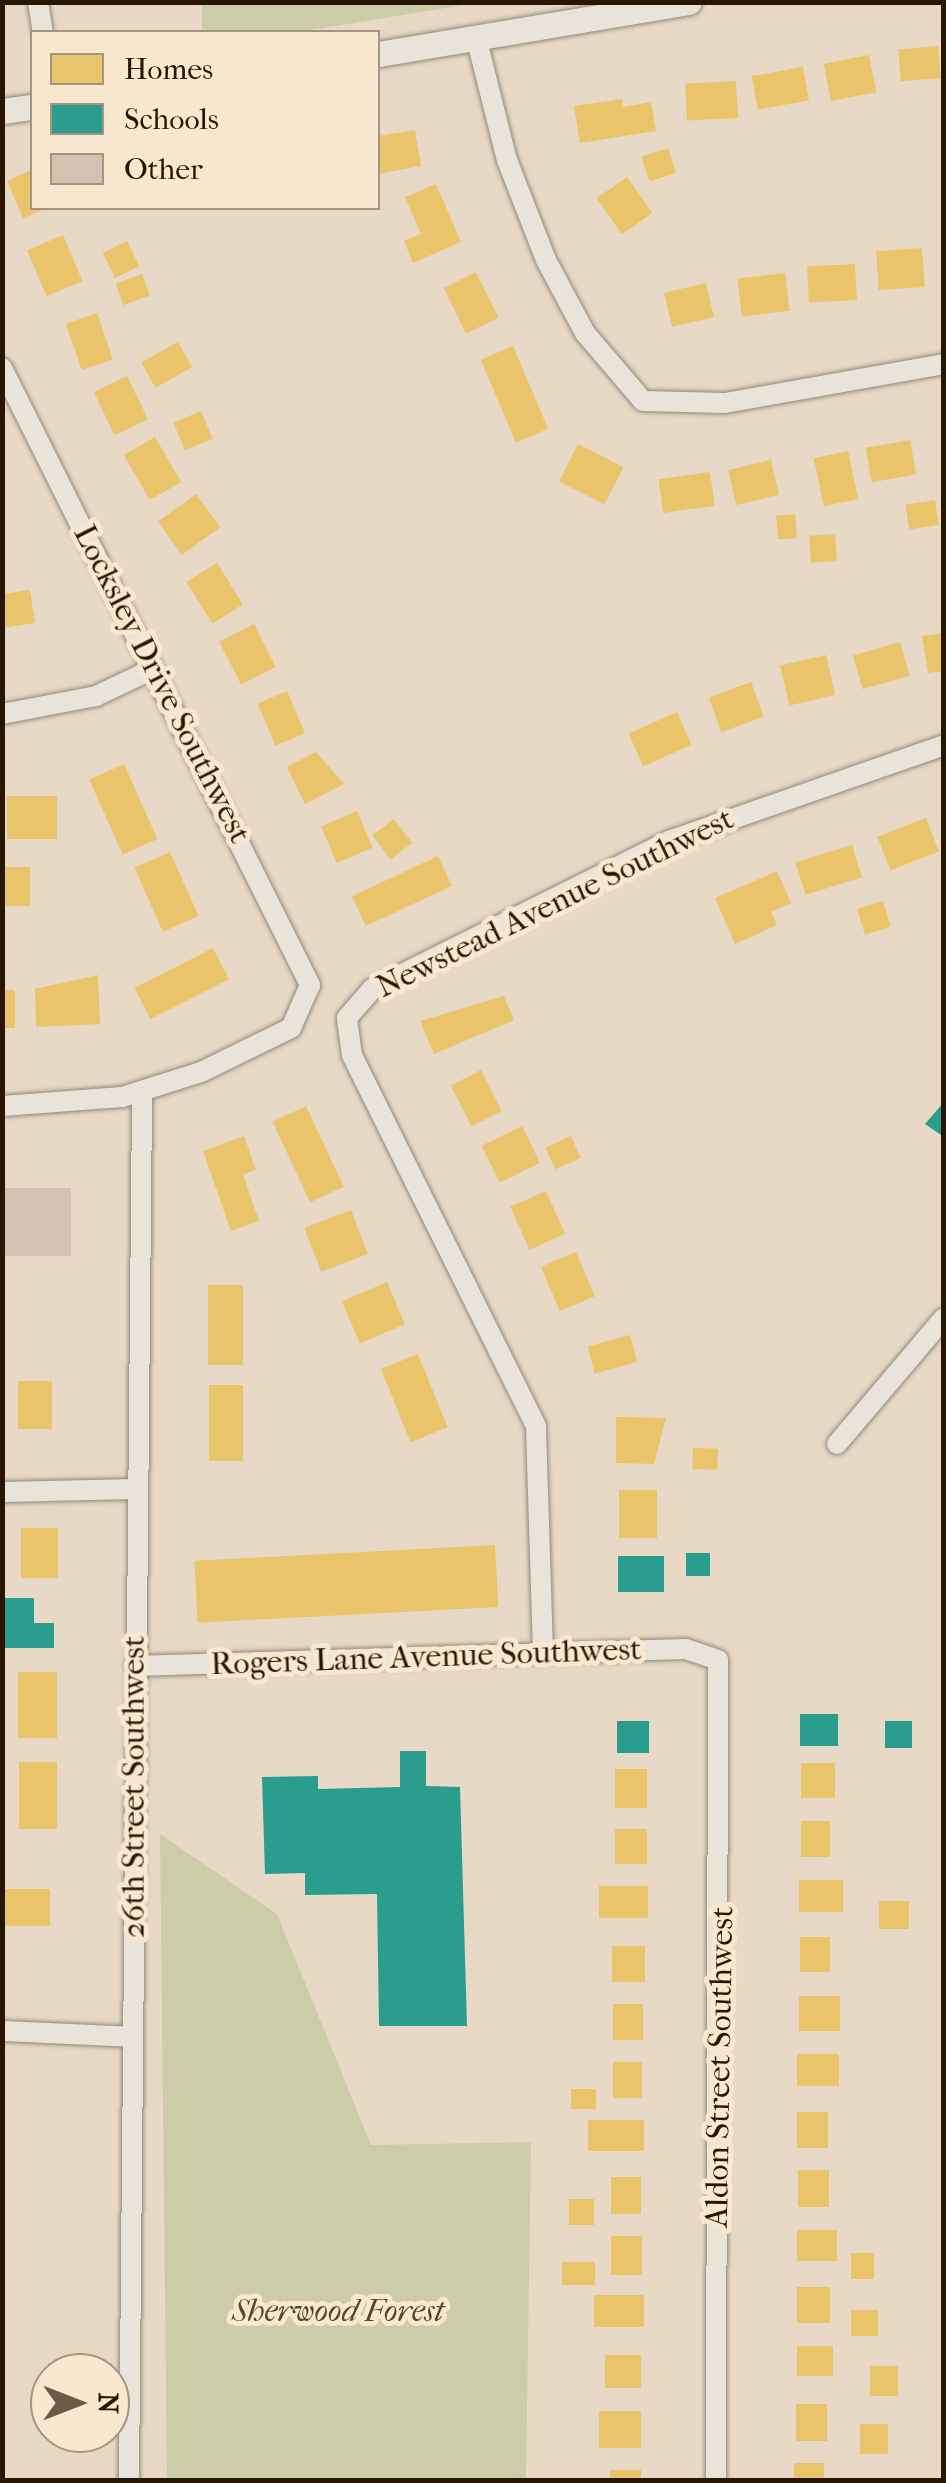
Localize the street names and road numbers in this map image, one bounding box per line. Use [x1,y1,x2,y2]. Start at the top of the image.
street label: Locksley Drive Southwest [65,518,259,850]
street label: Newstead Avenue Southwest [370,800,740,1006]
street label: Rogers Lane Avenue Southwest [210,1630,642,1684]
street label: 26th Street Southwest [115,1636,153,1938]
street label: Aldon Street Southwest [698,1906,742,2228]

